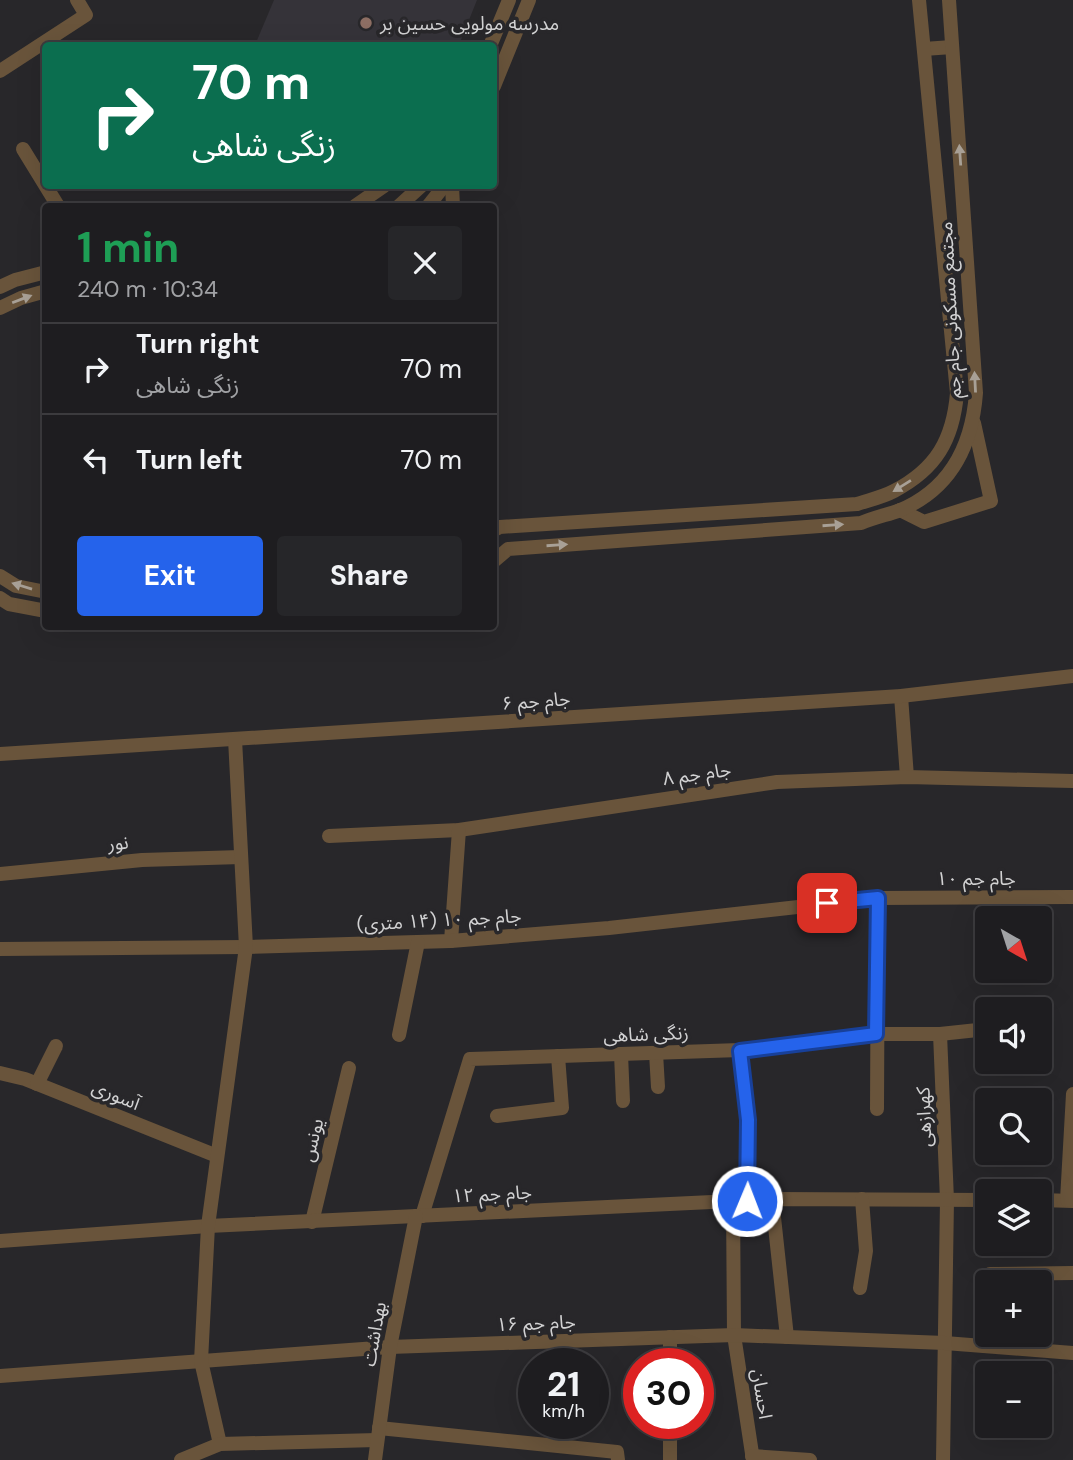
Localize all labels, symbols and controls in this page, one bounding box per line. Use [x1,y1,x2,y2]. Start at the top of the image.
place label: مدرسه مولویی حسین بر [379,11,559,36]
marker: مدرسه مولویی حسین بر [358,15,374,31]
text: 70 m [192,50,310,114]
icon: right [77,70,168,161]
text: زنگی شاهی [192,124,336,166]
one-way arrow [954,144,965,166]
text: 1 min [77,220,179,275]
street label: مجتمع مسکونی جام جم [933,221,969,399]
button: close [388,226,462,300]
text: 240 m · 10:34 [77,274,218,304]
one-way arrow [12,293,33,304]
text: Turn right [136,327,260,361]
icon: right [77,350,115,388]
text: 70 m [401,352,462,386]
text: زنگی شاهی [136,370,240,400]
one-way arrow [969,371,980,393]
icon: left [77,441,115,479]
text: Turn left [136,443,243,477]
text: 70 m [401,443,462,477]
one-way arrow [892,480,911,493]
one-way arrow [822,519,844,530]
button: Exit [77,536,263,616]
button: Share [277,536,462,616]
one-way arrow [547,540,569,551]
one-way arrow [11,580,32,590]
street label: جام جم ۶ [501,686,571,718]
street label: جام جم ۸ [661,757,733,793]
street label: نور [105,829,130,857]
street label: جام جم ۱۰ [936,866,1016,893]
pin [797,873,857,933]
icon: arrive [808,884,846,922]
street label: جام جم ۱۰ (۱۴ متری) [356,903,522,939]
north arrow [975,906,1052,984]
map controls [975,906,1052,1438]
button: sound [975,997,1052,1074]
street label: زنگی شاهی [603,1020,689,1048]
street label: آسوری [88,1074,145,1116]
street label: کهرازهی [910,1085,938,1147]
button: search [975,1088,1052,1165]
street label: یونس [295,1116,329,1164]
position arrow [710,1164,784,1238]
street label: جام جم ۱۲ [452,1179,533,1211]
button: layers [975,1179,1052,1256]
button: + [975,1270,1052,1347]
street label: بهداشت [356,1300,392,1368]
street label: جام جم ۱۶ [496,1309,576,1339]
speed limit sign: 30 [623,1348,714,1439]
text: 21 [547,1361,580,1407]
button: − [975,1361,1052,1438]
street label: احسان [746,1367,778,1421]
text: km/h [542,1399,585,1423]

